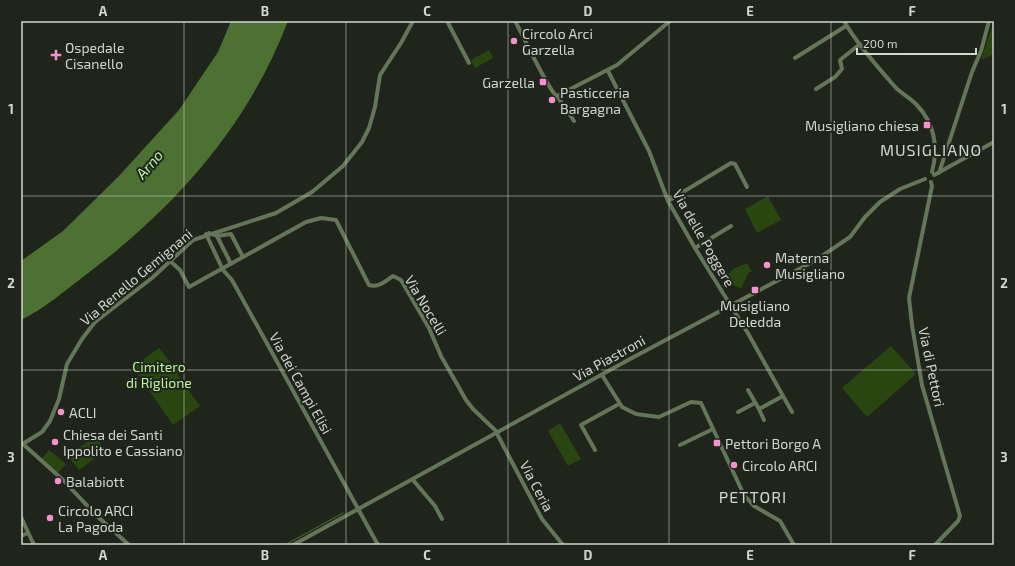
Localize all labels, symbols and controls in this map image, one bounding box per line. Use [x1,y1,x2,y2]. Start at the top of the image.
text: A [99,3,108,19]
text: B [261,3,269,19]
text: C [423,3,431,19]
text: D [584,3,593,19]
text: E [746,3,754,19]
text: F [908,3,916,19]
place label: Circolo Arci Garzella [522,25,593,58]
scale bar [857,30,976,56]
marker: Circolo Arci Garzella [509,36,519,46]
text: 200 m [863,36,897,50]
place label: Ospedale Cisanello [65,39,125,72]
marker: Ospedale Cisanello [50,49,62,61]
place label: Garzella [482,74,535,91]
marker: Garzella [538,77,548,87]
place label: Pasticceria Bargagna [560,84,630,117]
marker: Pasticceria Bargagna [547,95,557,105]
text: 1 [8,101,14,117]
text: 1 [1001,101,1007,117]
place label: Musigliano chiesa [805,117,919,134]
marker: Musigliano chiesa [922,120,932,130]
district label: MUSIGLIANO [880,140,982,159]
water label: Arno [131,146,166,183]
street label: Via delle Poggere [669,186,739,290]
street label: Via Renello Gemignani [76,225,196,329]
place label: Materna Musigliano [775,249,845,282]
marker: Materna Musigliano [762,260,772,270]
street label: Via Nocelli [402,272,450,338]
text: 2 [7,275,15,291]
text: 2 [1000,275,1008,291]
marker: Musigliano Deledda [750,285,760,295]
place label: Musigliano Deledda [720,297,790,330]
street label: Via di Pettori [915,326,949,408]
street label: Via dei Campi Elisi [266,329,336,437]
street label: Via Piastroni [570,331,648,385]
park label: Cimitero di Riglione [126,358,192,391]
place label: ACLI [69,404,97,421]
marker: ACLI [56,407,66,417]
place label: Chiesa dei Santi Ippolito e Cassiano [63,426,183,459]
place label: Pettori Borgo A [725,435,821,452]
marker: Chiesa dei Santi Ippolito e Cassiano [50,437,60,447]
marker: Pettori Borgo A [712,438,722,448]
text: 3 [7,449,15,465]
text: 3 [1000,449,1008,465]
place label: Circolo ARCI [742,457,817,474]
street label: Via Ceria [517,458,557,514]
marker: Circolo ARCI [729,460,739,470]
place label: Balabiott [66,473,124,490]
marker: Balabiott [53,476,63,486]
district label: PETTORI [719,487,787,506]
place label: Circolo ARCI La Pagoda [58,502,133,535]
marker: Circolo ARCI La Pagoda [45,513,55,523]
text: A [99,547,108,563]
text: B [261,547,269,563]
text: C [423,547,431,563]
text: D [584,547,593,563]
text: E [746,547,754,563]
text: F [908,547,916,563]

